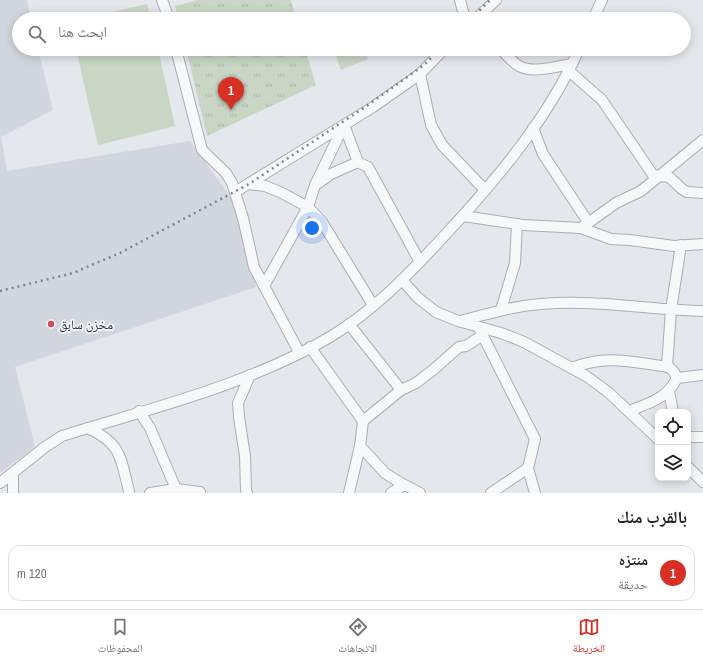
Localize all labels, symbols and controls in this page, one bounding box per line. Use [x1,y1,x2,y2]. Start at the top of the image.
search box [12,12,691,56]
text: ابحث هنا [58,21,107,42]
icon: search [26,23,48,45]
pin: 1 [218,77,244,110]
your location [302,218,322,238]
place label: مخزن سابق [59,316,113,333]
marker: مخزن سابق [46,319,56,329]
map controls [655,409,691,481]
button: locate [655,409,691,445]
button: layers [655,445,691,481]
text: بالقرب منك [617,505,687,528]
text: منتزه [619,549,648,570]
text: 120 m [17,565,47,582]
text: 1 [670,565,676,582]
text: حديقة [618,576,648,593]
tab: المحفوظات [98,616,143,659]
tab: الاتجاهات [338,616,377,659]
tab: الخريطة [573,616,605,659]

